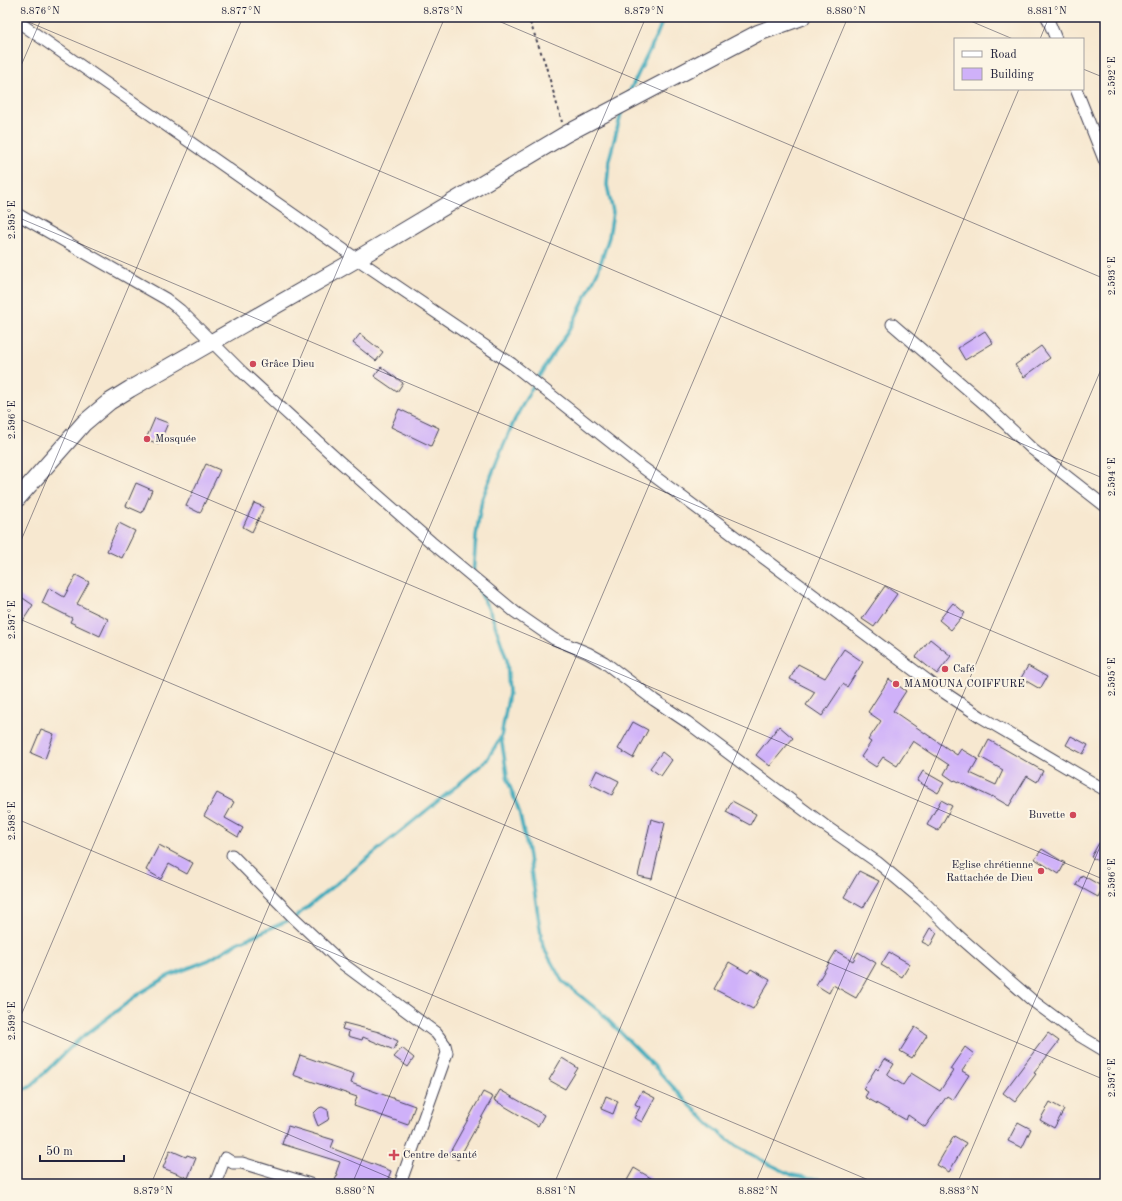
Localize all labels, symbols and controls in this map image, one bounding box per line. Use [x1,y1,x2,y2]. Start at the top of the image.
text: 8.876°N [20,6,60,16]
text: 8.877°N [221,6,261,16]
text: 8.878°N [423,6,463,16]
text: 8.879°N [624,6,664,16]
text: 8.880°N [826,6,866,16]
text: 8.881°N [1027,6,1067,16]
legend [954,38,1084,90]
text: Road [990,49,1017,61]
text: 2.592°E [1107,57,1117,95]
text: Building [990,69,1034,81]
text: 2.595°E [7,201,17,239]
text: 2.593°E [1107,257,1117,295]
marker: Grâce Dieu [248,359,258,369]
place label: Grâce Dieu [261,359,314,370]
text: 2.596°E [7,401,17,439]
marker: Mosquée [142,434,152,444]
place label: Mosquée [155,434,196,445]
text: 2.594°E [1107,458,1117,496]
text: 2.597°E [7,601,17,639]
text: 2.595°E [1107,658,1117,696]
marker: Café [940,664,950,674]
place label: Café [953,664,975,675]
marker: MAMOUNA COIFFURE [891,679,901,689]
place label: MAMOUNA COIFFURE [904,679,1025,690]
text: 2.598°E [7,802,17,840]
place label: Buvette [1028,810,1065,821]
marker: Buvette [1068,810,1078,820]
text: 2.596°E [1107,859,1117,897]
place label: Eglise chrétienne Rattachée de Dieu [946,860,1033,884]
marker: Eglise chrétienne Rattachée de Dieu [1036,866,1046,876]
text: 2.599°E [7,1002,17,1040]
text: 2.597°E [1107,1059,1117,1097]
scale bar [40,1137,124,1163]
text: 50 m [46,1145,73,1158]
marker: Centre de santé [388,1149,400,1161]
place label: Centre de santé [403,1150,477,1161]
text: 8.879°N [133,1186,173,1196]
text: 8.880°N [335,1186,375,1196]
text: 8.881°N [536,1186,576,1196]
text: 8.882°N [738,1186,778,1196]
text: 8.883°N [939,1186,979,1196]

